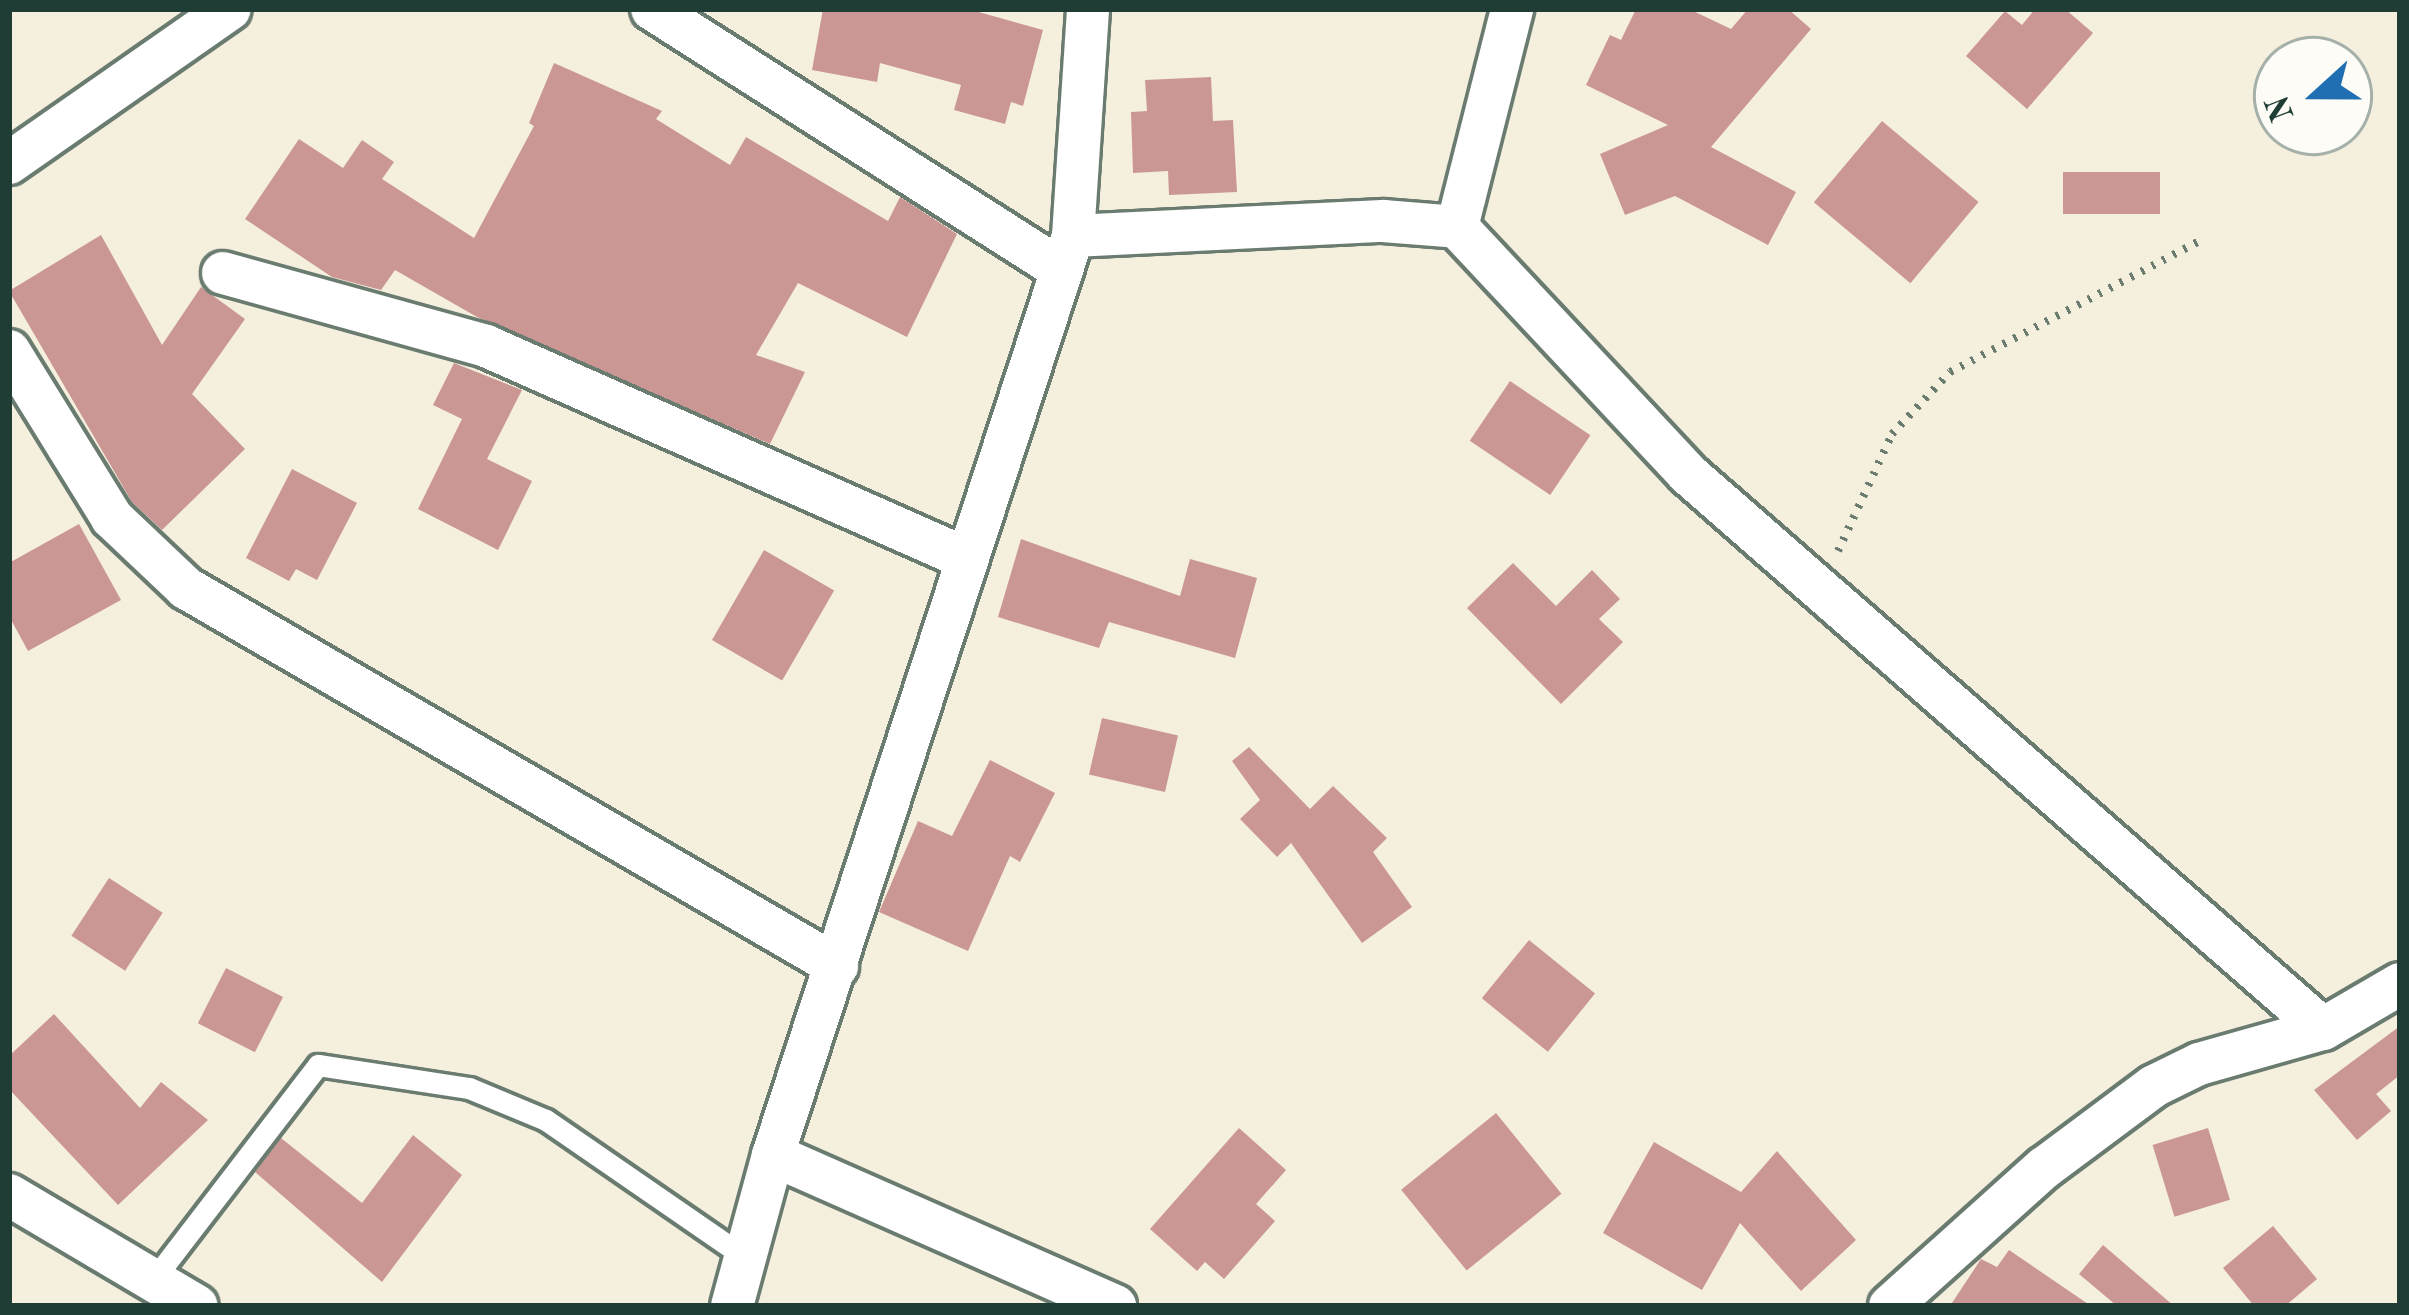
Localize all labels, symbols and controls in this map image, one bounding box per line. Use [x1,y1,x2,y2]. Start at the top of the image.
north arrow [2253,36,2373,156]
text: N [2262,90,2302,126]

